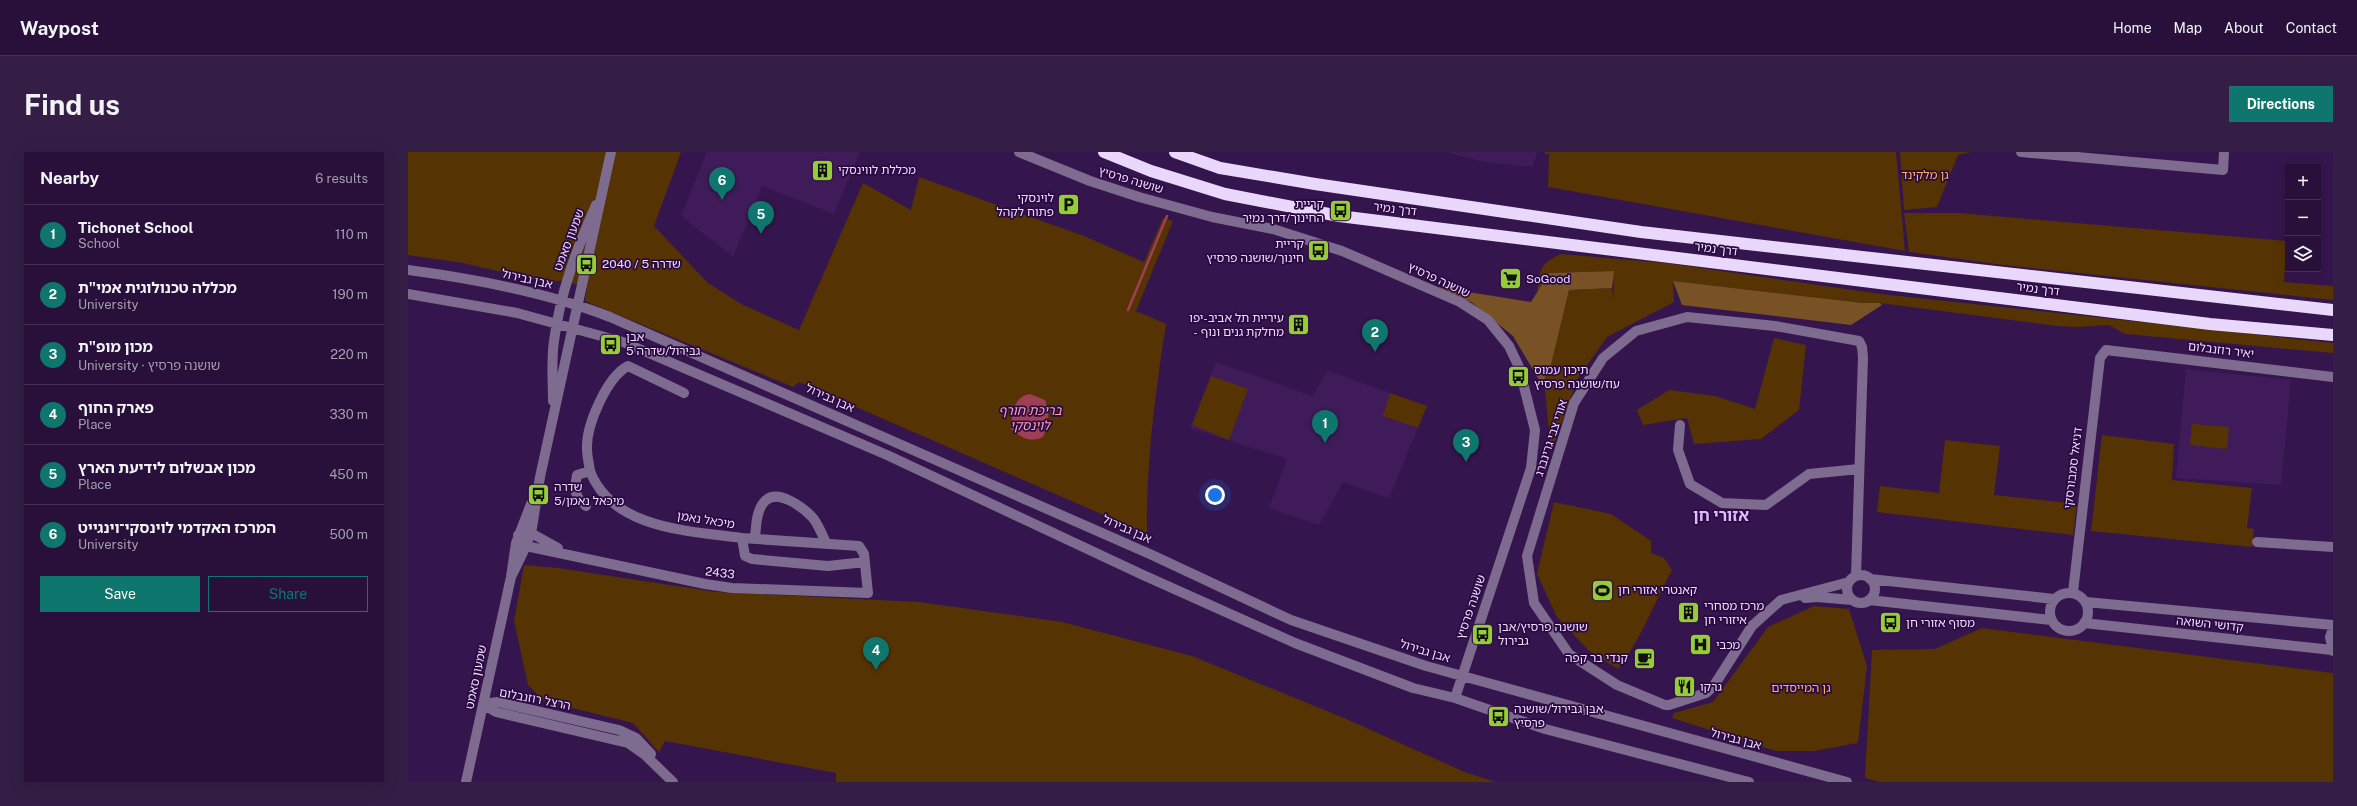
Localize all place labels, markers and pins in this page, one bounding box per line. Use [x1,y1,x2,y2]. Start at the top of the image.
building icon: מכללת לווינסקי [809,157,835,183]
place label: מכללת לווינסקי [838,163,916,177]
pin: 6 [709,167,735,200]
place label: לוינסקי פתוח לקהל [997,191,1054,219]
parking icon: לוינסקי פתוח לקהל [1056,192,1082,218]
place label: קריית החינוך/דרך נמיר [1242,197,1324,225]
bus stop icon: קריית החינוך/דרך נמיר [1327,198,1353,224]
pin: 5 [748,201,774,234]
place label: קריית חינוך/שושנה פרסיץ [1207,237,1304,265]
bus stop icon: קריית חינוך/שושנה פרסיץ [1306,238,1332,264]
bus stop icon: שדרה 5 / 2040 [574,251,600,277]
place label: שדרה 5 / 2040 [602,257,681,271]
supermarket icon: SoGood [1498,266,1524,292]
place label: SoGood [1526,272,1570,286]
place label: עיריית תל אביב-יפו - מחלקת גנים ונוף [1189,311,1284,339]
building icon: עיריית תל אביב-יפו - מחלקת גנים ונוף [1286,312,1312,338]
pin: 2 [1362,319,1388,352]
place label: אבן גבירול/שדרה 5 [626,330,701,358]
bus stop icon: אבן גבירול/שדרה 5 [597,331,623,357]
place label: תיכון עמוס עוז/שושנה פרסיץ [1534,363,1620,391]
bus stop icon: תיכון עמוס עוז/שושנה פרסיץ [1506,364,1532,390]
pin: 1 [1312,410,1338,443]
pin: 3 [1453,429,1479,462]
place label: שדרה 5/מיכאל נאמן [554,480,624,508]
bus stop icon: שדרה 5/מיכאל נאמן [526,481,552,507]
sports icon: קאנטרי אזורי חן [1590,577,1616,603]
place label: קאנטרי אזורי חן [1618,583,1698,597]
place label: מרכז מסחרי איזורי חן [1704,599,1764,627]
building icon: מרכז מסחרי איזורי חן [1675,600,1701,626]
bus stop icon: מסוף אזורי חן [1878,610,1904,636]
place label: מסוף אזורי חן [1906,616,1975,630]
place label: שושנה פרסיץ/אבן גבירול [1498,620,1588,648]
bus stop icon: שושנה פרסיץ/אבן גבירול [1470,621,1496,647]
hospital icon: מכבי [1688,632,1714,658]
pin: 4 [863,637,889,670]
place label: מכבי [1716,638,1740,652]
cafe icon: קנדי בר קפה [1631,645,1657,671]
place label: קנדי בר קפה [1565,651,1628,665]
restaurant icon: גרקו [1672,674,1698,700]
place label: גרקו [1700,680,1722,694]
place label: אבן גבירול/שושנה פרסיץ [1514,702,1604,730]
bus stop icon: אבן גבירול/שושנה פרסיץ [1486,703,1512,729]

